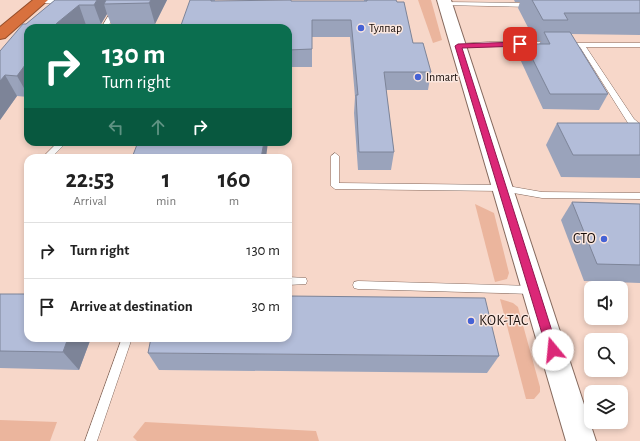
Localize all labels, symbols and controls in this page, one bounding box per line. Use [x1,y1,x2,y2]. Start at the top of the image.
place label: Тулпар [369,22,402,35]
marker: Тулпар [356,23,366,33]
pin [503,27,537,61]
icon: arrive [509,33,531,55]
icon: right [36,40,88,92]
text: 130 m [102,41,166,69]
place label: Inmart [426,71,458,83]
marker: Inmart [413,72,423,82]
text: Turn right [102,74,171,92]
icon: left [105,116,127,138]
icon: ahead [147,116,169,138]
icon: right [189,116,211,138]
text: 22:53 [66,168,114,192]
text: 1 [162,168,170,192]
text: 160 [218,168,250,192]
text: Arrival [73,195,107,208]
text: min [156,195,176,208]
text: m [229,195,239,208]
place label: СТО [573,232,596,246]
marker: СТО [599,234,609,244]
icon: right [36,240,58,262]
text: Turn right [70,243,129,258]
text: 130 m [246,243,280,258]
map controls [584,281,628,429]
button: sound [584,281,628,325]
icon: arrive [36,296,58,318]
text: Arrive at destination [70,299,193,314]
text: 30 m [251,299,280,314]
place label: КОК-ТАС [479,314,529,328]
marker: КОК-ТАС [466,316,476,326]
position arrow [532,329,574,371]
button: search [584,333,628,377]
button: layers [584,385,628,429]

